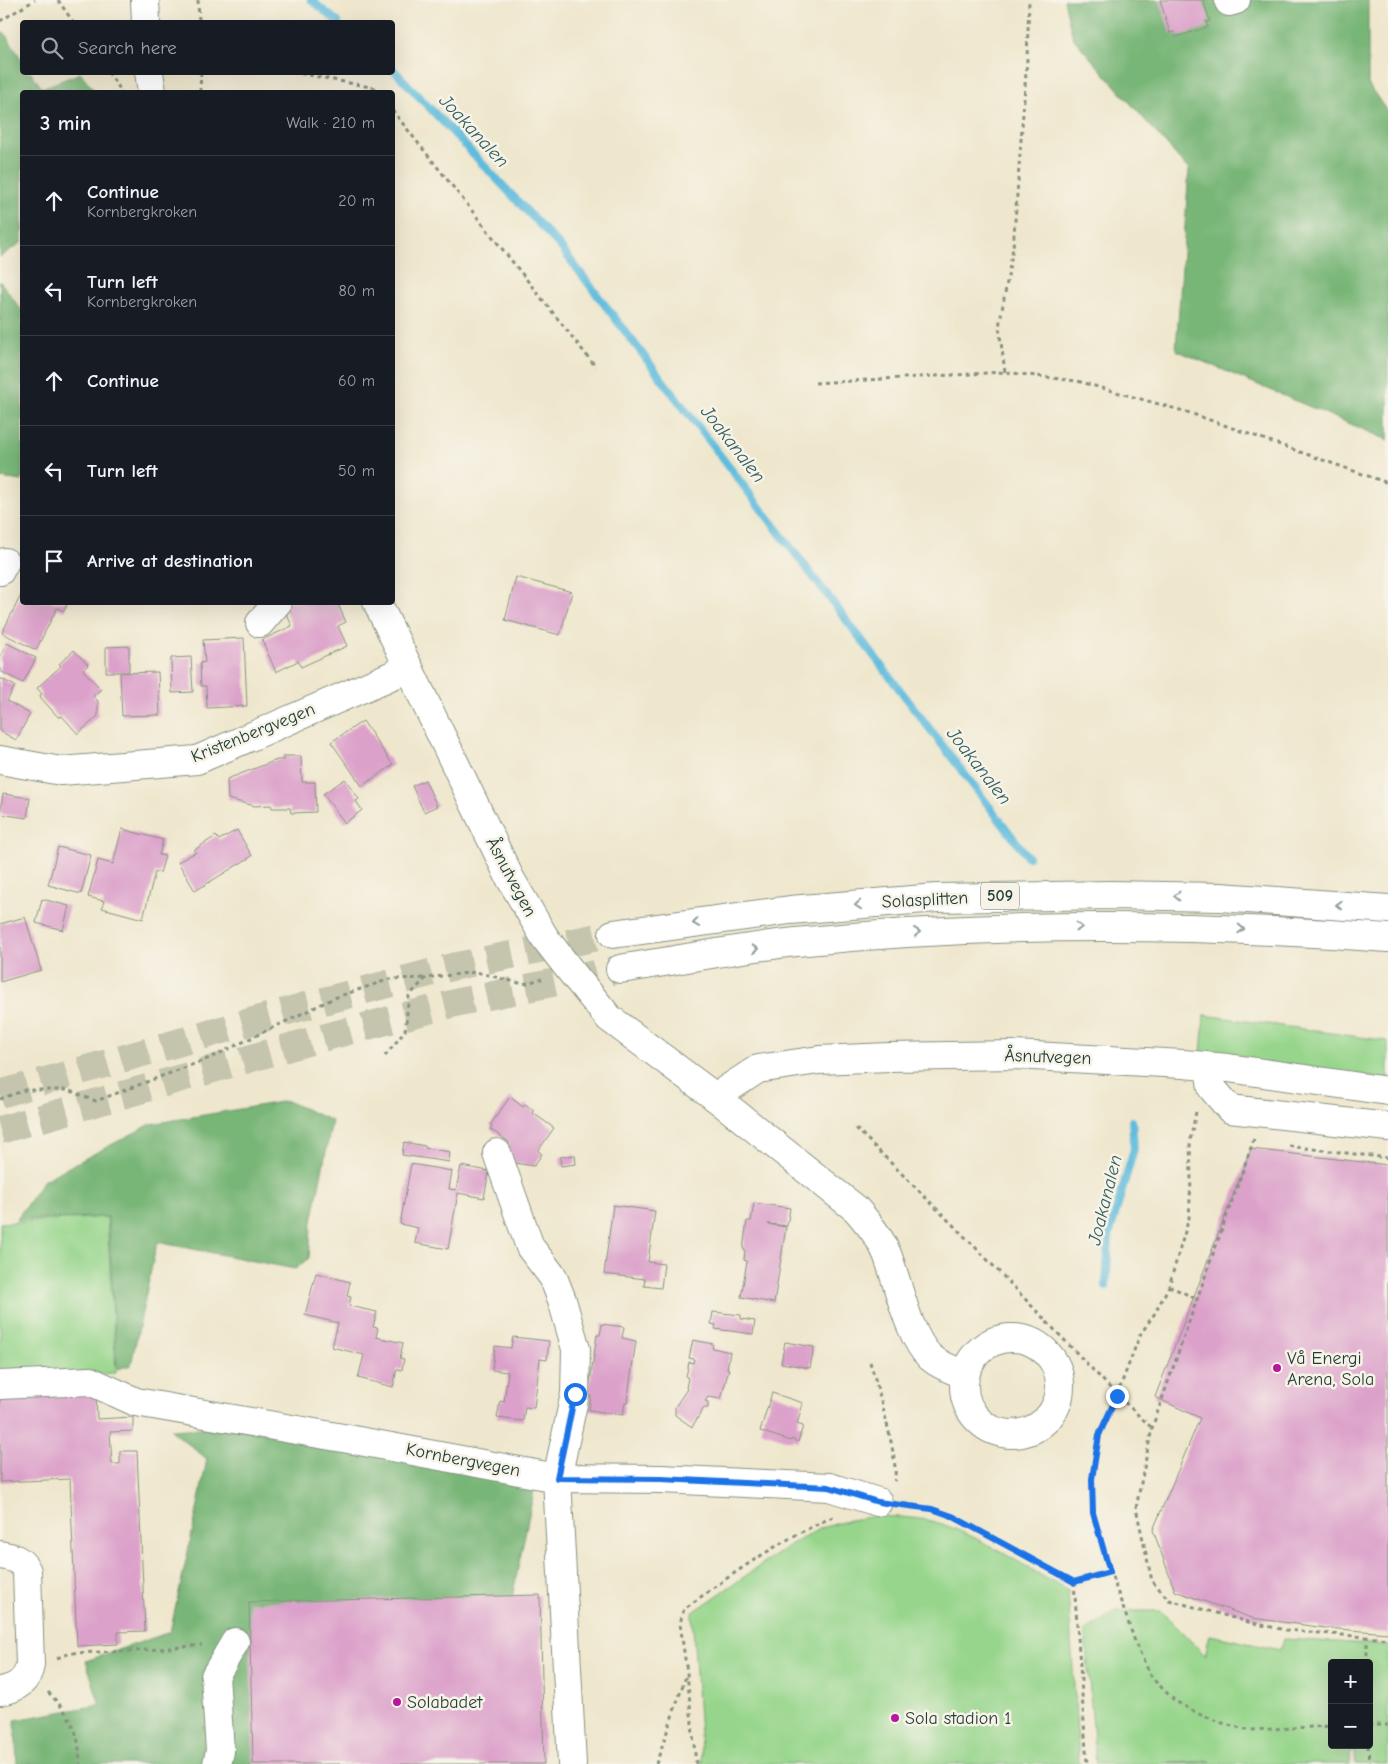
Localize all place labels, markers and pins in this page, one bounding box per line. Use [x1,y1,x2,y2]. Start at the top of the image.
place label: Vå Energi Arena, Sola [1287,1348,1374,1390]
marker: Vå Energi Arena, Sola [1271,1362,1283,1374]
place label: Solabadet [407,1692,483,1713]
marker: Solabadet [391,1696,403,1708]
place label: Sola stadion 1 [905,1708,1011,1729]
marker: Sola stadion 1 [889,1712,901,1724]

